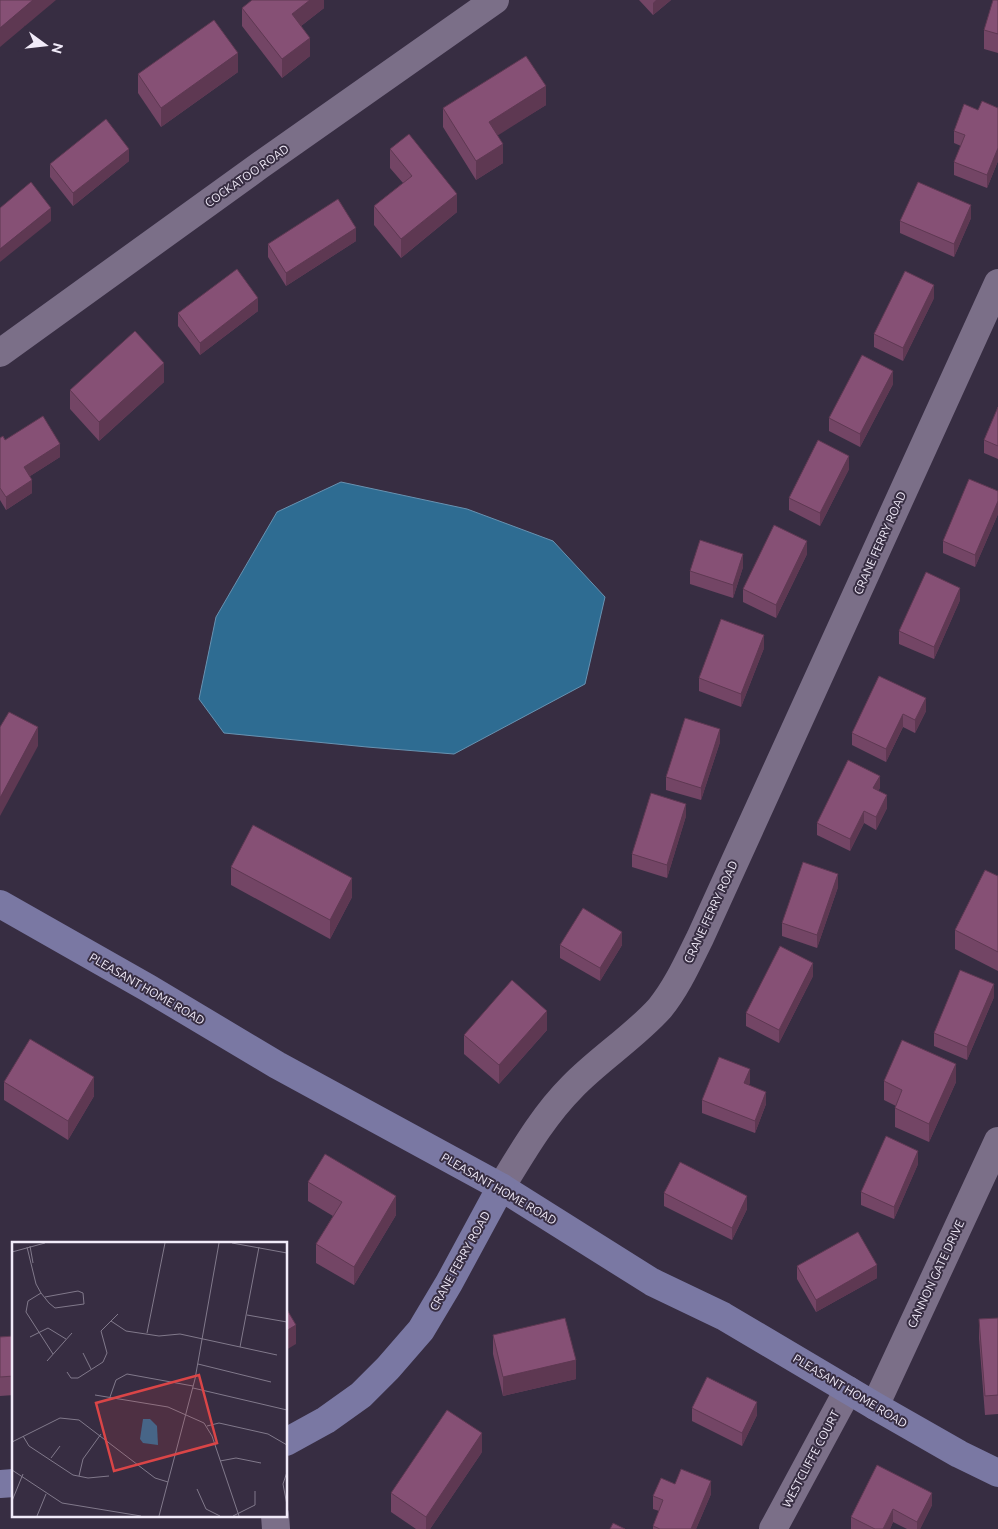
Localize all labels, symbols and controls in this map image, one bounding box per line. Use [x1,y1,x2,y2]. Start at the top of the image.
north arrow [20,20,70,70]
text: N [48,41,67,55]
street label: COCKATOO ROAD [202,142,291,209]
street label: CRANE FERRY ROAD [851,489,908,596]
street label: CRANE FERRY ROAD [681,858,740,965]
street label: PLEASANT HOME ROAD [87,950,207,1027]
street label: PLEASANT HOME ROAD [439,1150,559,1227]
street label: CRANE FERRY ROAD [427,1209,492,1313]
street label: CANNON GATE DRIVE [905,1217,966,1330]
inset map [12,1242,288,1516]
street label: PLEASANT HOME ROAD [791,1351,910,1430]
street label: WESTCLIFFE COURT [779,1408,842,1510]

